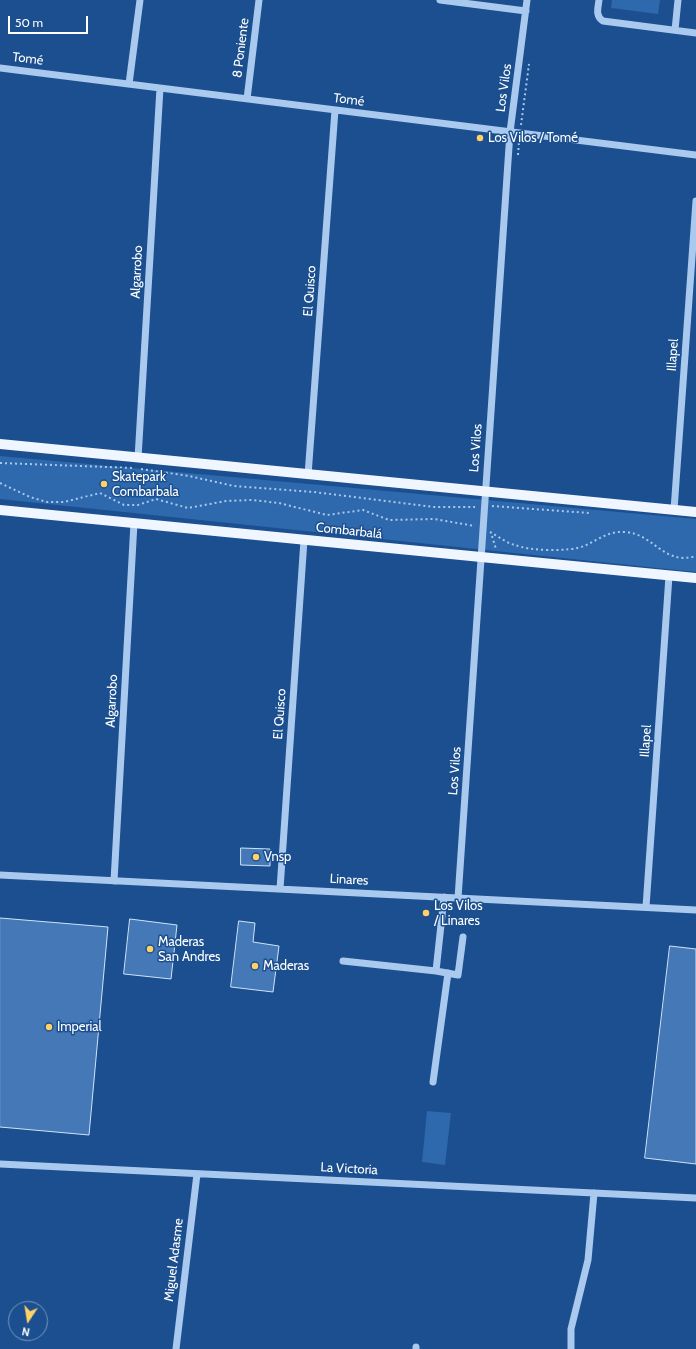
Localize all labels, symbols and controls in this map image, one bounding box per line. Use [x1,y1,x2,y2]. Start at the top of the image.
scale bar [10,8,90,34]
text: 50 m [15,15,43,30]
street label: 8 Poniente [230,17,252,79]
street label: Tomé [12,49,44,69]
street label: Los Vilos [493,63,515,113]
street label: Tomé [333,90,365,110]
place label: Los Vilos / Tomé [488,130,578,146]
marker: Los Vilos / Tomé [475,133,485,143]
street label: Algarrobo [128,245,146,299]
street label: El Quisco [300,265,320,317]
street label: Illapel [664,338,682,372]
street label: Los Vilos [467,423,485,473]
place label: Skatepark Combarbala [112,469,179,500]
marker: Skatepark Combarbala [99,479,109,489]
street label: Combarbalá [315,520,383,542]
street label: Algarrobo [103,674,121,728]
street label: El Quisco [270,688,290,740]
street label: Illapel [637,724,655,758]
street label: Los Vilos [446,746,464,796]
place label: Vnsp [264,849,291,865]
marker: Vnsp [251,852,261,862]
street label: Linares [329,871,369,889]
place label: Los Vilos / Linares [434,898,483,929]
marker: Los Vilos / Linares [421,908,431,918]
place label: Maderas San Andres [158,934,220,965]
marker: Maderas San Andres [145,944,155,954]
place label: Maderas [263,958,309,974]
marker: Maderas [250,961,260,971]
place label: Imperial [57,1019,102,1035]
marker: Imperial [44,1022,54,1032]
street label: La Victoria [320,1160,378,1178]
street label: Miguel Adasme [161,1217,187,1303]
north arrow [8,1301,48,1341]
text: N [20,1324,31,1339]

